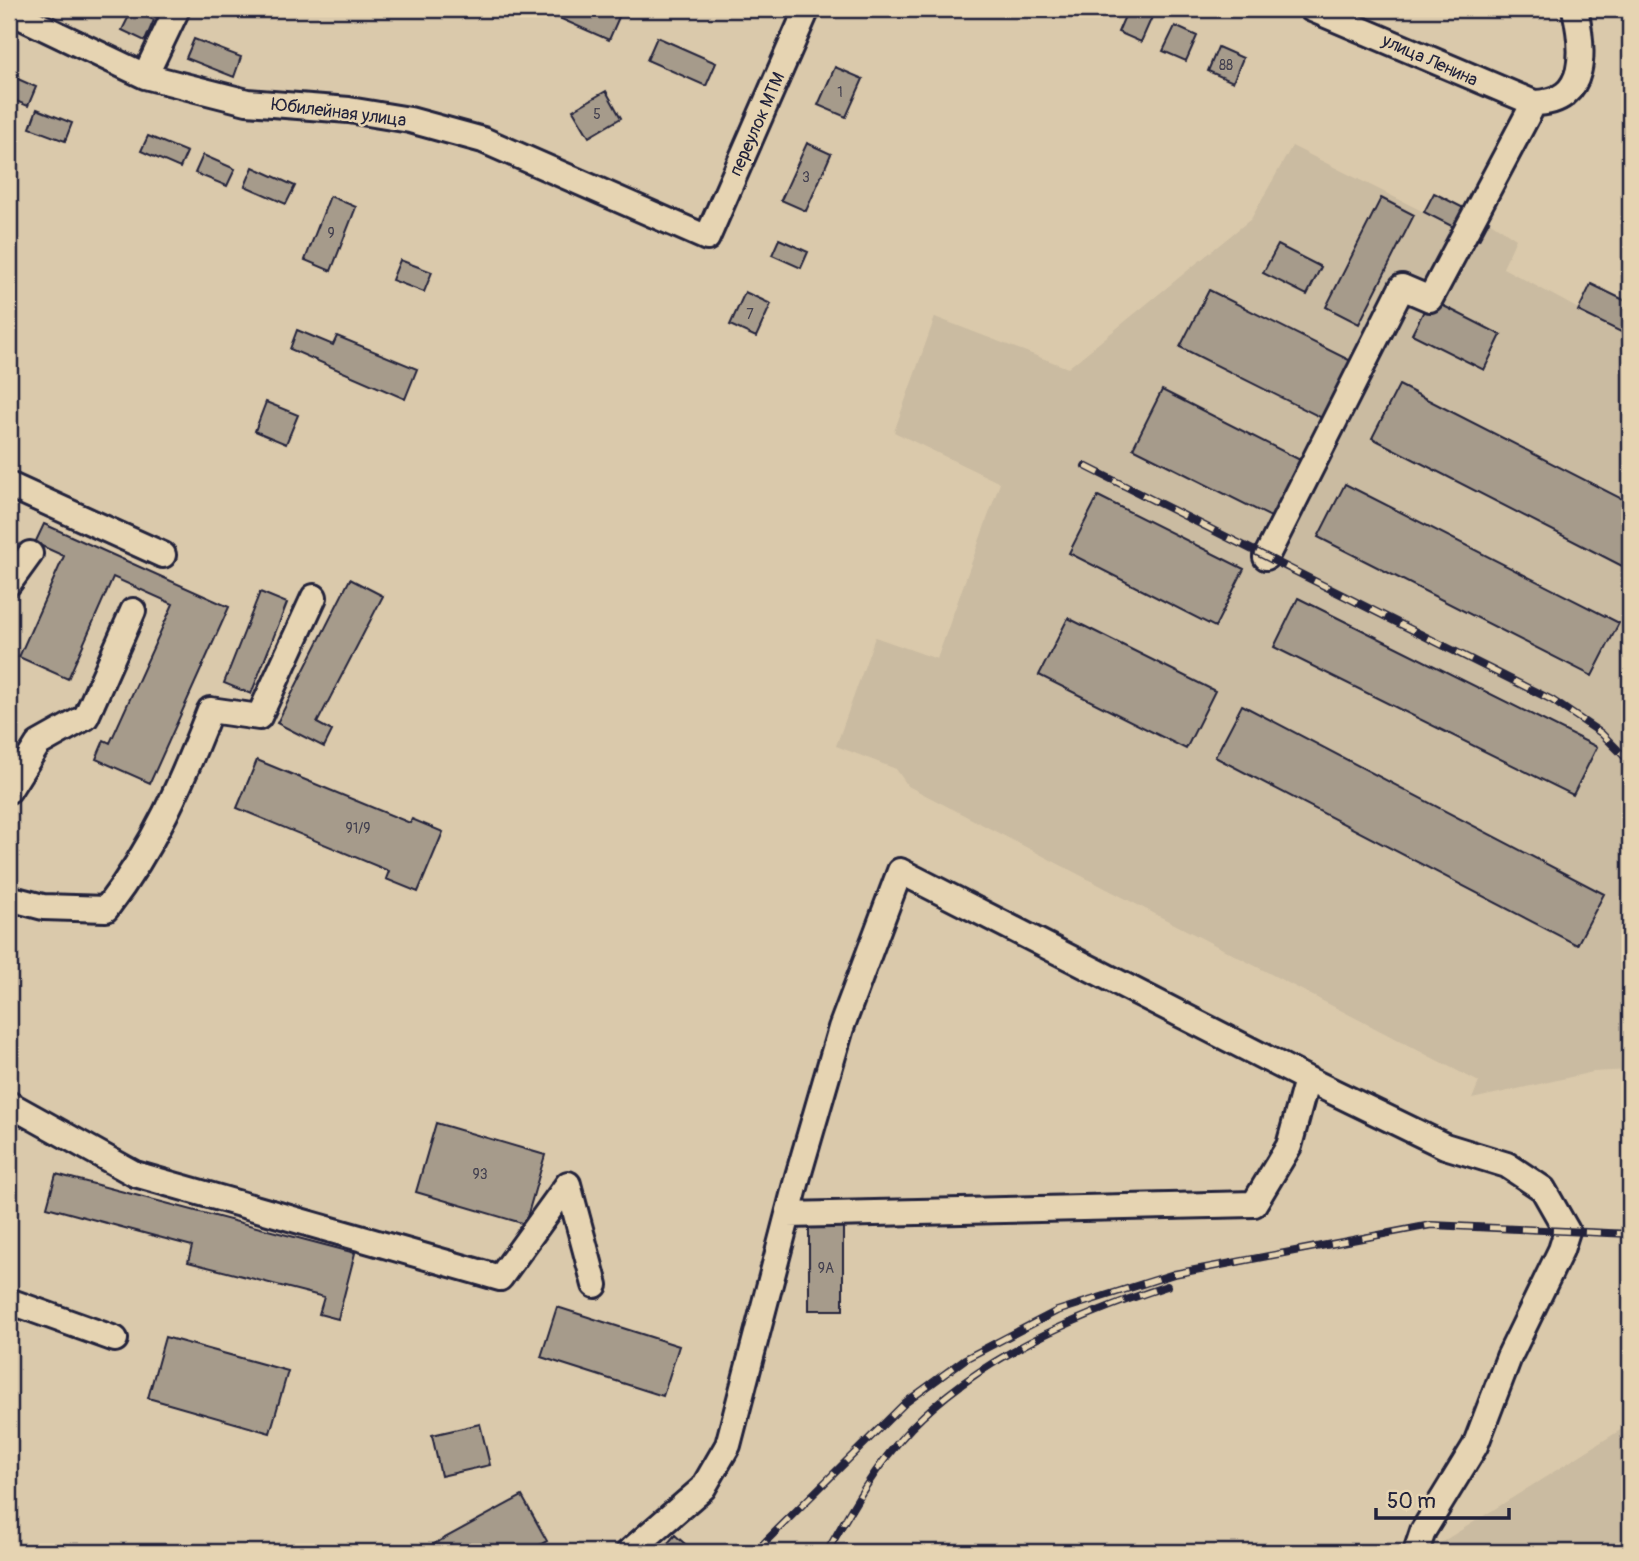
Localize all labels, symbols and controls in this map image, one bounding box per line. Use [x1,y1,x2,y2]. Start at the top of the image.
street label: улица Ленина [1377,29,1481,92]
house number: 88 [1219,57,1233,74]
street label: переулок МТМ [724,69,791,180]
house number: 1 [837,84,843,101]
street label: Юбилейная улица [270,93,408,132]
house number: 5 [593,106,601,123]
house number: 3 [802,169,810,186]
house number: 9 [327,225,335,242]
house number: 7 [746,306,754,323]
house number: 91/9 [346,820,370,837]
house number: 93 [472,1166,488,1183]
house number: 9А [818,1260,834,1277]
scale bar [1376,1477,1510,1521]
text: 50 m [1387,1488,1436,1515]

